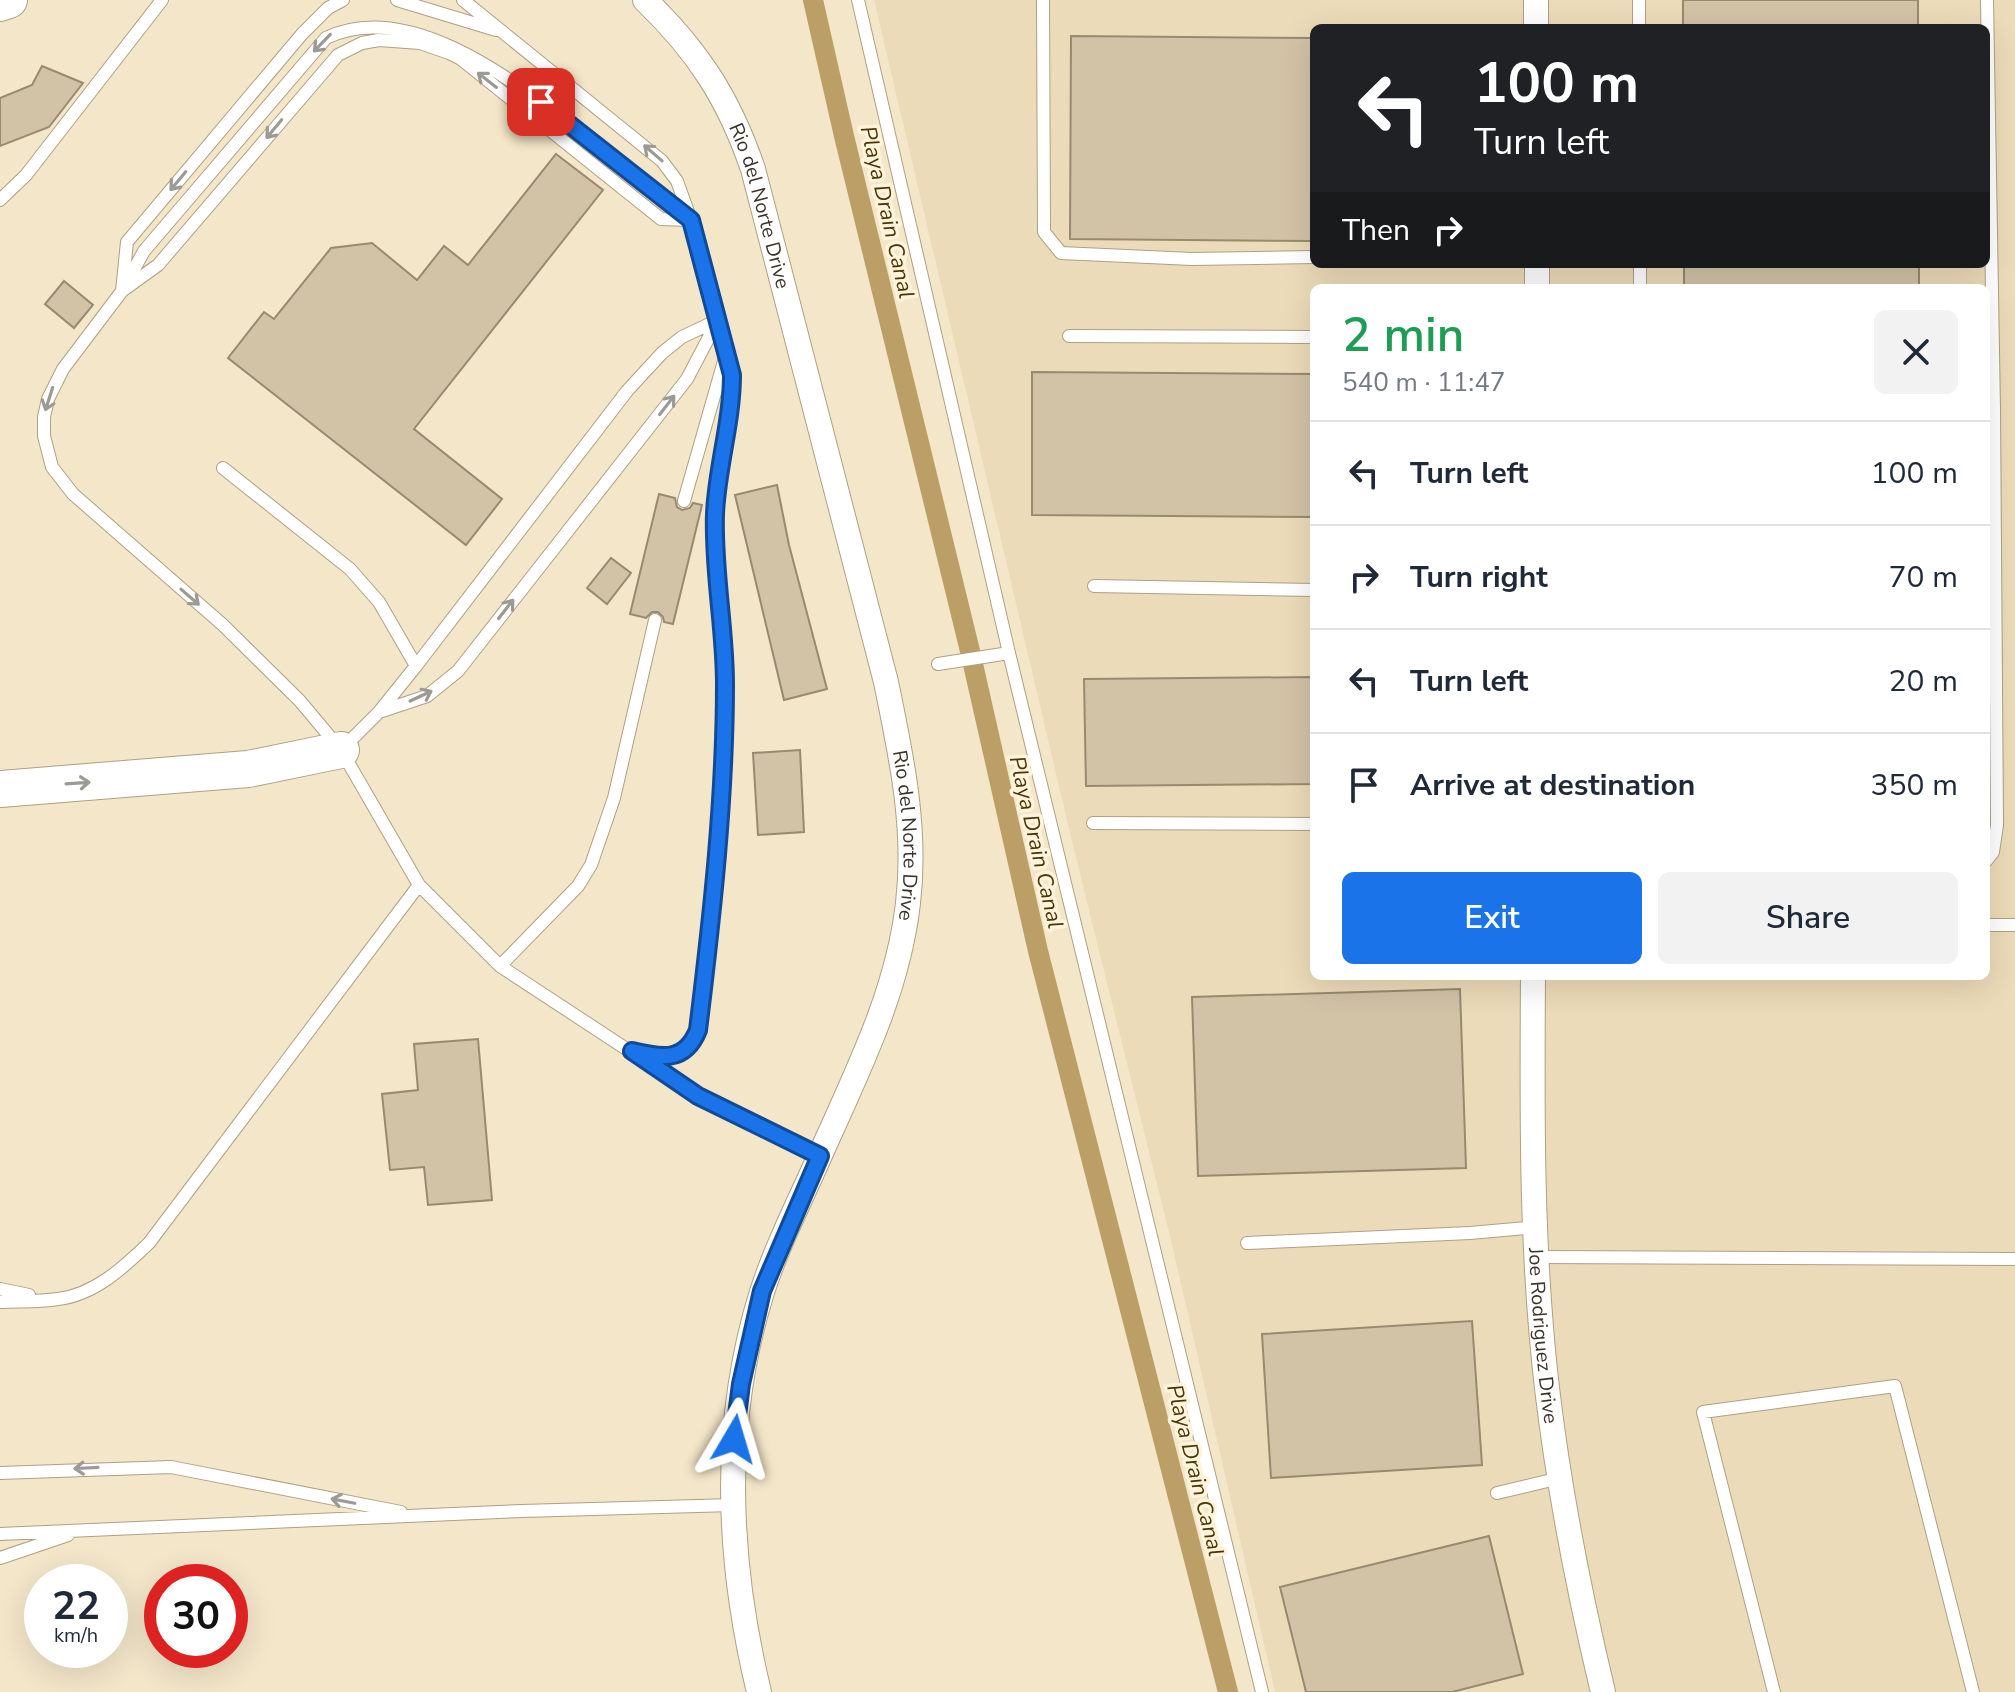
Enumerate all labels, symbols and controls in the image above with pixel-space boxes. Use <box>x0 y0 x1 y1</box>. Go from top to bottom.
one-way arrow <box>313 33 332 52</box>
text: 100 m <box>1474 45 1639 122</box>
icon: left <box>1342 56 1446 160</box>
pin <box>507 68 575 136</box>
one-way arrow <box>477 71 498 88</box>
icon: arrive <box>519 80 563 124</box>
one-way arrow <box>265 118 283 138</box>
text: Turn left <box>1474 118 1609 167</box>
street label: Rio del Norte Drive <box>722 119 796 292</box>
water label: Playa Drain Canal <box>853 123 921 301</box>
one-way arrow <box>644 145 664 163</box>
one-way arrow <box>169 170 187 191</box>
icon: right <box>1426 208 1470 252</box>
text: Then <box>1342 210 1410 251</box>
text: 2 min <box>1342 302 1464 368</box>
button: close <box>1874 310 1958 394</box>
text: 540 m · 11:47 <box>1342 365 1505 400</box>
one-way arrow <box>41 386 56 411</box>
one-way arrow <box>658 394 675 416</box>
icon: left <box>1342 451 1386 495</box>
text: Turn left <box>1410 453 1528 494</box>
text: 100 m <box>1871 453 1958 494</box>
icon: right <box>1342 555 1386 599</box>
text: Turn right <box>1410 557 1548 598</box>
text: 70 m <box>1889 557 1958 598</box>
one-way arrow <box>180 587 200 605</box>
one-way arrow <box>498 599 515 620</box>
icon: left <box>1342 659 1386 703</box>
text: Turn left <box>1410 661 1528 702</box>
text: 20 m <box>1889 661 1958 702</box>
one-way arrow <box>409 688 433 703</box>
street label: Rio del Norte Drive <box>886 748 924 923</box>
water label: Playa Drain Canal <box>1002 753 1070 931</box>
icon: arrive <box>1342 763 1386 807</box>
text: Arrive at destination <box>1410 765 1695 806</box>
text: 350 m <box>1871 765 1958 806</box>
one-way arrow <box>64 775 91 790</box>
button: Exit <box>1342 872 1642 964</box>
button: Share <box>1658 872 1958 964</box>
street label: Joe Rodriguez Drive <box>1522 1246 1564 1425</box>
water label: Playa Drain Canal <box>1159 1381 1231 1559</box>
position arrow <box>692 1397 776 1481</box>
one-way arrow <box>73 1461 100 1476</box>
one-way arrow <box>331 1492 356 1507</box>
speed limit sign: 30 <box>144 1564 248 1668</box>
text: 22 <box>52 1579 100 1633</box>
text: km/h <box>54 1622 98 1649</box>

